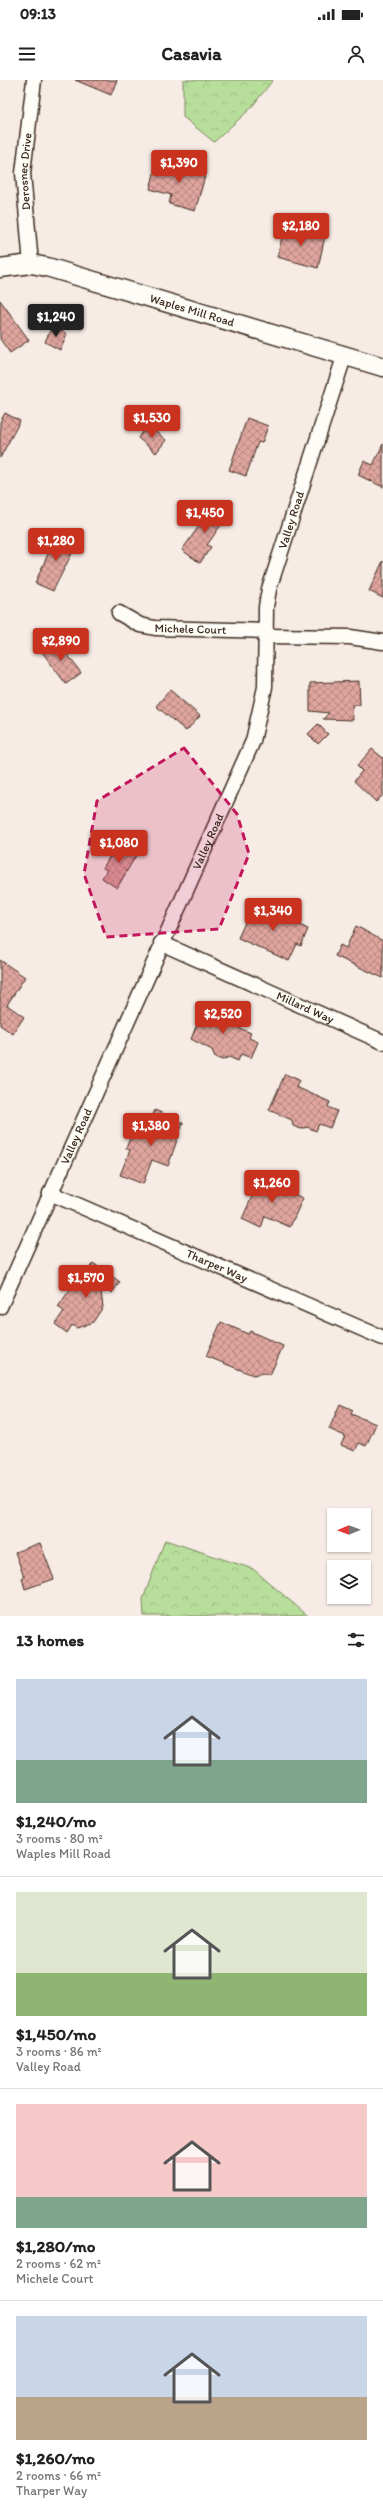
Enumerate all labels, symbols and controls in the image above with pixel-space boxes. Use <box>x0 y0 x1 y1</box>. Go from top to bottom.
text: 09:13 <box>20 5 56 23</box>
icon: menu <box>16 43 38 65</box>
text: Casavia <box>161 43 222 65</box>
icon: person <box>345 43 367 65</box>
street label: Derosnec Drive <box>16 132 35 211</box>
pin: $1,390 <box>146 150 212 184</box>
text: $1,390 <box>160 155 198 170</box>
pin: $2,180 <box>268 213 334 247</box>
text: $2,180 <box>282 218 320 233</box>
street label: Waples Mill Road <box>148 291 237 330</box>
pin: $1,240 <box>23 304 89 338</box>
text: $1,240 <box>37 309 75 324</box>
pin: $1,530 <box>119 405 185 439</box>
text: $1,530 <box>133 410 171 425</box>
street label: Valley Road <box>275 489 307 551</box>
pin: $1,450 <box>172 500 238 534</box>
text: $1,450 <box>186 505 224 520</box>
pin: $1,280 <box>23 528 89 562</box>
text: $1,280 <box>37 533 75 548</box>
street label: Michele Court <box>155 621 227 637</box>
pin: $2,890 <box>28 628 94 662</box>
text: $2,890 <box>42 633 80 648</box>
street label: Valley Road <box>189 811 227 872</box>
pin: $1,080 <box>86 830 152 864</box>
text: $1,080 <box>100 835 138 850</box>
pin: $1,340 <box>240 898 306 932</box>
text: $1,340 <box>254 903 292 918</box>
street label: Millard Way <box>274 988 337 1026</box>
pin: $2,520 <box>190 1001 256 1035</box>
text: $2,520 <box>204 1006 242 1021</box>
street label: Valley Road <box>58 1106 95 1167</box>
pin: $1,380 <box>118 1113 184 1147</box>
text: $1,380 <box>132 1118 170 1133</box>
pin: $1,260 <box>239 1170 305 1204</box>
text: $1,260 <box>253 1175 291 1190</box>
street label: Tharper Way <box>184 1246 250 1285</box>
pin: $1,570 <box>53 1265 119 1299</box>
text: $1,570 <box>68 1270 105 1285</box>
north arrow <box>327 1508 371 1552</box>
map controls <box>327 1508 371 1604</box>
button: layers <box>327 1560 371 1604</box>
icon: filters <box>345 1629 367 1651</box>
text: 13 homes <box>16 1630 84 1650</box>
icon: home <box>156 1705 228 1777</box>
text: $1,240/mo <box>16 1811 96 1831</box>
text: 3 rooms · 80 m² <box>16 1831 103 1846</box>
text: Waples Mill Road <box>16 1846 111 1861</box>
icon: home <box>156 1918 228 1990</box>
text: $1,450/mo <box>16 2024 96 2044</box>
text: 3 rooms · 86 m² <box>16 2044 102 2059</box>
text: Valley Road <box>16 2059 81 2074</box>
icon: home <box>156 2130 228 2202</box>
text: $1,280/mo <box>16 2236 95 2256</box>
text: 2 rooms · 62 m² <box>16 2256 101 2271</box>
text: Michele Court <box>16 2271 93 2286</box>
icon: home <box>156 2342 228 2414</box>
text: $1,260/mo <box>16 2448 95 2468</box>
text: 2 rooms · 66 m² <box>16 2468 101 2483</box>
text: Tharper Way <box>16 2483 87 2498</box>

